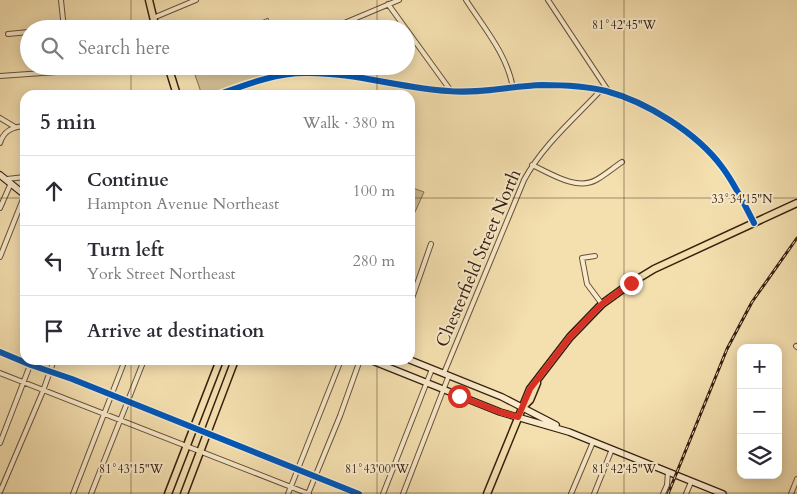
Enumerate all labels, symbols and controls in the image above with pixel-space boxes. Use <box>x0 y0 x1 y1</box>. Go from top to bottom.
text: 81°42'45"W <box>592 17 657 33</box>
search box <box>20 20 415 75</box>
icon: search <box>38 34 66 62</box>
text: Search here <box>78 35 170 61</box>
text: 5 min <box>40 108 96 137</box>
text: Walk · 380 m <box>303 112 395 134</box>
street label: Chesterfield Street North <box>430 165 527 351</box>
text: Continue <box>87 167 169 193</box>
icon: ahead <box>40 177 68 205</box>
text: 100 m <box>353 180 395 202</box>
text: 33°34'15"N <box>712 191 773 207</box>
text: Hampton Avenue Northeast <box>87 193 279 215</box>
text: Turn left <box>87 237 164 263</box>
icon: left <box>40 247 68 275</box>
text: 280 m <box>353 250 395 272</box>
text: York Street Northeast <box>87 263 236 285</box>
route end <box>620 272 643 295</box>
icon: arrive <box>40 317 68 345</box>
text: Arrive at destination <box>87 318 264 344</box>
map controls <box>737 344 782 479</box>
button: + <box>737 344 782 389</box>
route start <box>448 385 471 408</box>
button: − <box>737 389 782 434</box>
button: layers <box>737 434 782 479</box>
text: 81°43'15"W <box>99 461 164 477</box>
text: 81°43'00"W <box>345 461 410 477</box>
text: 81°42'45"W <box>592 461 657 477</box>

